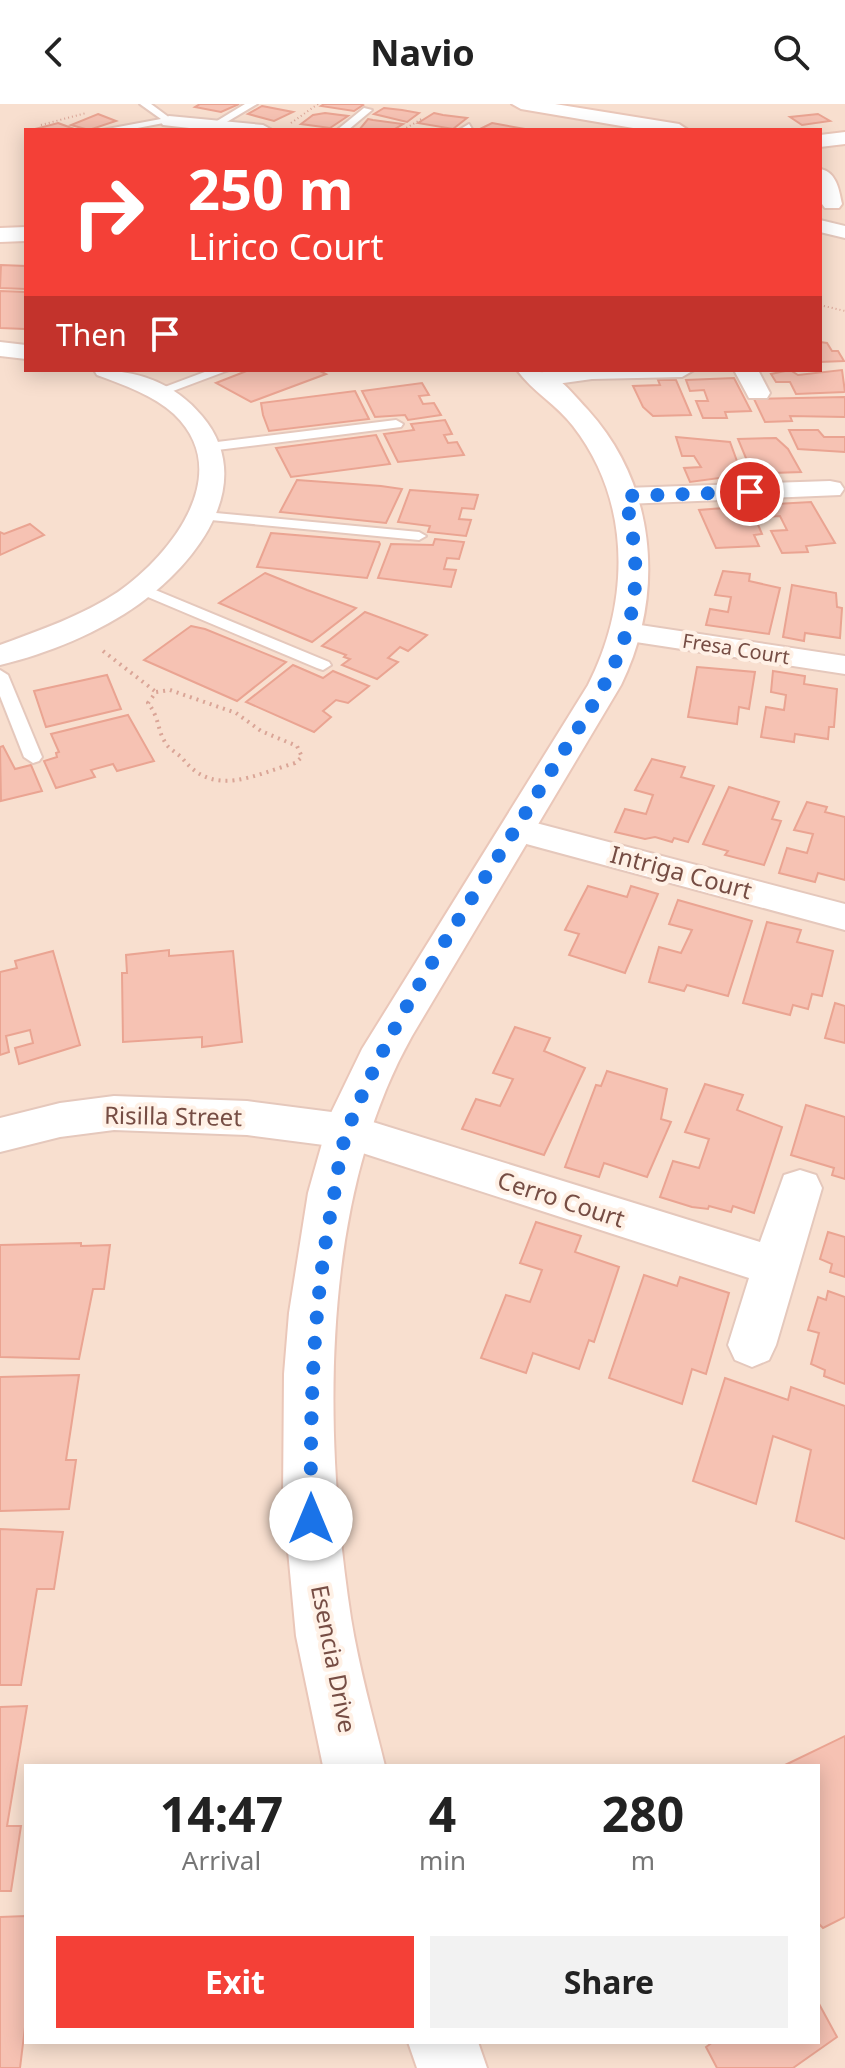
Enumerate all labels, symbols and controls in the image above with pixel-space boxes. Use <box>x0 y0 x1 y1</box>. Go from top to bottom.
text: Navio <box>370 28 475 77</box>
icon: back <box>32 30 76 74</box>
icon: search <box>769 30 813 74</box>
text: 250 m <box>188 150 353 226</box>
icon: right <box>56 160 160 264</box>
text: Lirico Court <box>188 222 383 271</box>
icon: arrive <box>143 312 187 356</box>
text: Then <box>56 314 127 355</box>
pin <box>716 458 784 526</box>
icon: arrive <box>728 470 772 514</box>
street label: Fresa Court <box>681 627 792 670</box>
street label: Intriga Court <box>607 837 756 906</box>
street label: Risilla Street <box>104 1098 243 1133</box>
street label: Cerro Court <box>494 1163 630 1235</box>
position arrow <box>269 1477 353 1561</box>
street label: Esencia Drive <box>304 1582 365 1735</box>
text: 14:47 <box>160 1781 283 1846</box>
text: 4 <box>429 1781 456 1846</box>
text: 280 <box>602 1781 684 1846</box>
text: Arrival <box>182 1842 261 1878</box>
text: min <box>419 1842 466 1878</box>
text: m <box>631 1842 655 1878</box>
button: Exit <box>56 1936 414 2028</box>
button: Share <box>430 1936 788 2028</box>

